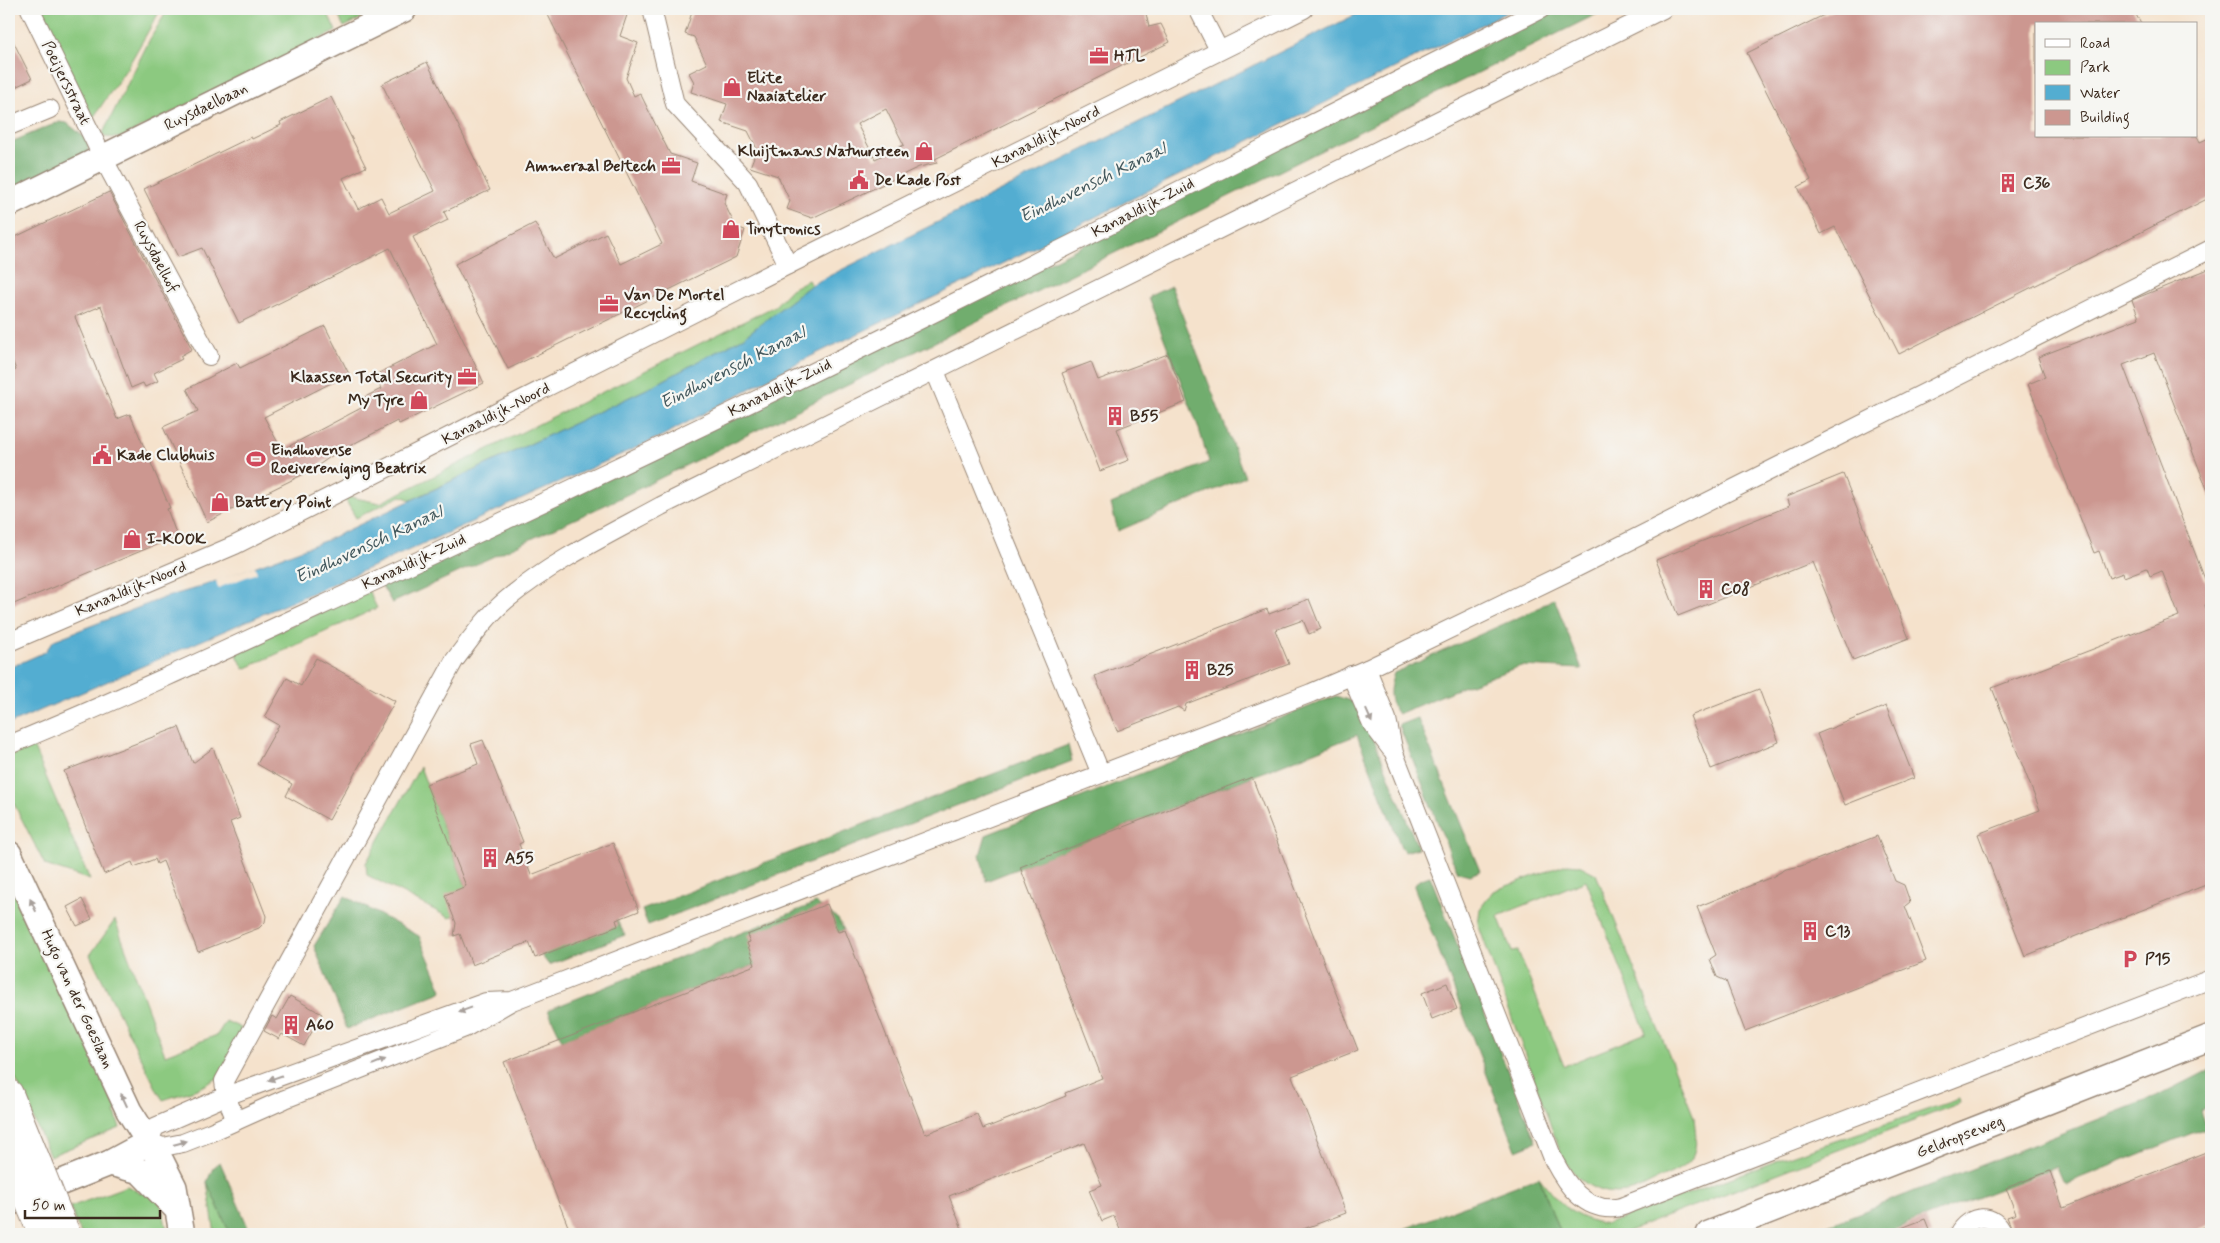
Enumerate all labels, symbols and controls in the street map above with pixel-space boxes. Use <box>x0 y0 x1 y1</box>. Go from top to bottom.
legend <box>2035 22 2198 138</box>
text: Road <box>2080 34 2110 54</box>
street label: Poeijersstraat <box>37 38 95 128</box>
office icon: HTL <box>1088 45 1110 67</box>
place label: HTL <box>1114 46 1146 67</box>
text: Park <box>2080 58 2110 78</box>
place label: Elite Naaiatelier <box>747 68 826 107</box>
shop icon: Elite Naaiatelier <box>721 76 743 98</box>
street label: Ruysdaelbaan <box>161 78 251 136</box>
text: Water <box>2080 84 2120 104</box>
street label: Kanaaldijk-Noord <box>988 101 1104 173</box>
text: Building <box>2080 108 2130 129</box>
water label: Eindhovensch Kanaal <box>1016 136 1172 229</box>
shop icon: Kluijtmans Natuursteen <box>913 140 935 162</box>
place label: Kluijtmans Natuursteen <box>738 141 909 162</box>
office icon: Ammeraal Beltech <box>660 155 682 177</box>
place label: Ammeraal Beltech <box>525 156 656 177</box>
public building icon: De Kade Post <box>848 169 870 191</box>
place label: De Kade Post <box>874 170 962 191</box>
building icon: C36 <box>1997 172 2019 194</box>
street label: Kanaaldijk-Zuid <box>1088 173 1198 243</box>
place label: C36 <box>2023 173 2051 194</box>
street label: Ruysdaelhof <box>128 217 184 297</box>
shop icon: Tinytronics <box>720 218 742 240</box>
place label: Tinytronics <box>746 219 821 240</box>
place label: Van De Mortel Recycling <box>624 285 725 326</box>
office icon: Van De Mortel Recycling <box>598 293 620 315</box>
water label: Eindhovensch Kanaal <box>656 320 812 415</box>
street label: Kanaaldijk-Zuid <box>725 354 835 422</box>
office icon: Klaassen Total Security <box>456 366 478 388</box>
place label: Klaassen Total Security <box>291 367 452 388</box>
street label: Kanaaldijk-Noord <box>438 378 554 450</box>
shop icon: My Tyre <box>408 389 430 411</box>
place label: My Tyre <box>348 390 404 411</box>
building icon: B55 <box>1104 405 1126 427</box>
place label: B55 <box>1130 406 1159 427</box>
place label: Eindhovense Roeivereniging Beatrix <box>271 440 427 481</box>
public building icon: Kade Clubhuis <box>91 444 113 466</box>
place label: Kade Clubhuis <box>117 445 216 466</box>
sports icon: Eindhovense Roeivereniging Beatrix <box>245 448 267 470</box>
shop icon: Battery Point <box>209 491 231 513</box>
place label: Battery Point <box>235 492 331 513</box>
water label: Eindhovensch Kanaal <box>291 499 449 590</box>
shop icon: I-KOOK <box>121 528 143 550</box>
place label: I-KOOK <box>147 529 206 550</box>
street label: Kanaaldijk-Zuid <box>359 529 469 595</box>
street label: Kanaaldijk-Noord <box>72 556 190 622</box>
building icon: C08 <box>1695 578 1717 600</box>
place label: C08 <box>1721 579 1750 600</box>
building icon: B25 <box>1181 659 1203 681</box>
place label: B25 <box>1207 660 1234 681</box>
one-way arrow <box>1365 709 1373 723</box>
building icon: A55 <box>479 847 501 869</box>
place label: A55 <box>505 848 534 869</box>
one-way arrow <box>28 898 36 912</box>
building icon: C13 <box>1799 920 1821 942</box>
place label: C13 <box>1825 921 1851 942</box>
street label: Hugo van der Goeslaan <box>35 926 119 1072</box>
parking icon: P15 <box>2119 948 2141 970</box>
place label: P15 <box>2145 949 2171 970</box>
one-way arrow <box>457 1006 472 1014</box>
building icon: A60 <box>280 1014 302 1036</box>
place label: A60 <box>306 1015 334 1036</box>
one-way arrow <box>372 1058 387 1066</box>
one-way arrow <box>268 1075 283 1082</box>
one-way arrow <box>120 1093 128 1107</box>
street label: Geldropseweg <box>1913 1111 2007 1163</box>
one-way arrow <box>173 1138 188 1146</box>
scale bar <box>25 1188 160 1220</box>
text: 50 m <box>32 1196 66 1216</box>

